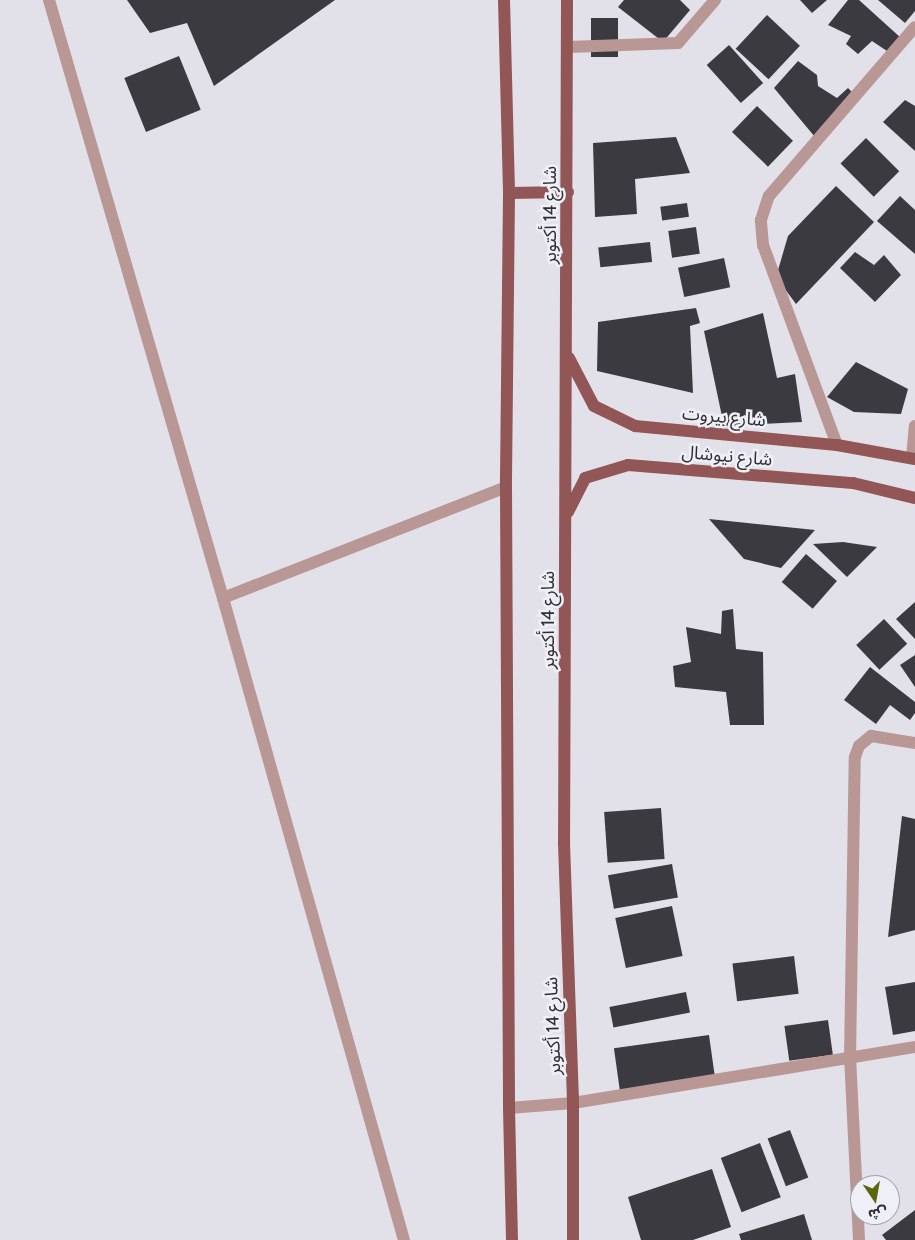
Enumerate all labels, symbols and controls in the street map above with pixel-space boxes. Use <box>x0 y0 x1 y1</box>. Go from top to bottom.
street label: شارع 14 أكتوبر <box>539 166 561 264</box>
street label: شارع بيروت <box>681 403 767 431</box>
street label: شارع نيوشال <box>681 441 773 471</box>
street label: شارع 14 أكتوبر <box>537 571 559 669</box>
street label: شارع 14 أكتوبر <box>540 977 566 1075</box>
north arrow <box>850 1175 900 1225</box>
text: ش <box>867 1203 889 1224</box>

